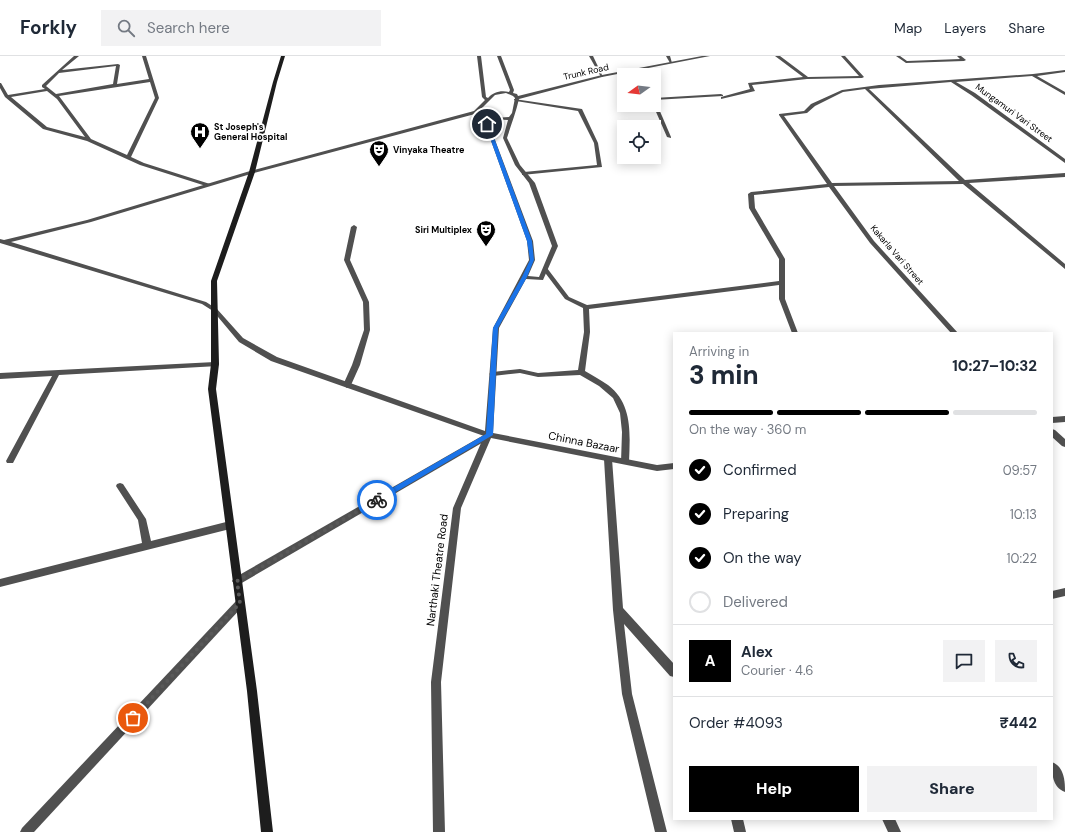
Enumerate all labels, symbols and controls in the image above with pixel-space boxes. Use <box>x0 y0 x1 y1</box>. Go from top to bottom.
search box <box>101 10 381 46</box>
text: Forkly <box>20 15 77 40</box>
icon: search <box>115 17 137 39</box>
text: Search here <box>147 18 230 38</box>
text: Map <box>894 19 922 37</box>
text: Layers <box>944 19 986 37</box>
text: Share <box>1008 19 1045 37</box>
street label: Trunk Road <box>562 61 610 83</box>
north arrow <box>617 68 661 112</box>
map controls <box>617 68 661 164</box>
street label: Mungamuri Vari Street <box>973 81 1055 145</box>
pin <box>470 107 504 141</box>
icon: home <box>476 113 498 135</box>
button: locate <box>617 120 661 164</box>
hospital icon: St Joseph's General Hospital <box>189 121 211 149</box>
place label: St Joseph's General Hospital <box>214 121 288 143</box>
theatre icon: Vinyaka Theatre <box>368 139 390 167</box>
place label: Vinyaka Theatre <box>393 144 465 156</box>
theatre icon: Siri Multiplex <box>475 219 497 247</box>
street label: Kakarla Vari Street <box>868 222 927 288</box>
place label: Siri Multiplex <box>415 224 472 236</box>
text: Arriving in <box>689 343 749 360</box>
text: 10:27–10:32 <box>952 356 1037 376</box>
text: 3 min <box>689 358 759 392</box>
text: On the way · 360 m <box>689 421 806 438</box>
street label: Chinna Bazaar <box>547 428 621 456</box>
icon: check <box>689 459 711 481</box>
text: Confirmed <box>723 460 797 480</box>
text: 09:57 <box>1003 462 1037 479</box>
courier <box>357 480 397 520</box>
icon: bike <box>366 489 388 511</box>
icon: check <box>689 503 711 525</box>
text: Preparing <box>723 504 789 524</box>
text: 10:13 <box>1010 506 1037 523</box>
street label: Narthaki Theatre Road <box>423 513 451 627</box>
icon: check <box>689 547 711 569</box>
text: On the way <box>723 548 802 568</box>
text: 10:22 <box>1006 550 1037 567</box>
text: Delivered <box>723 592 788 612</box>
button: chat <box>943 640 985 682</box>
button: phone <box>995 640 1037 682</box>
text: Alex <box>741 642 773 662</box>
text: A <box>705 651 715 671</box>
text: Courier · 4.6 <box>741 662 813 679</box>
pin <box>116 701 150 735</box>
icon: bag <box>122 707 144 729</box>
text: Order #4093 <box>689 713 783 733</box>
text: ₹442 <box>1000 713 1037 733</box>
button: Help <box>689 766 859 812</box>
button: Share <box>867 766 1037 812</box>

